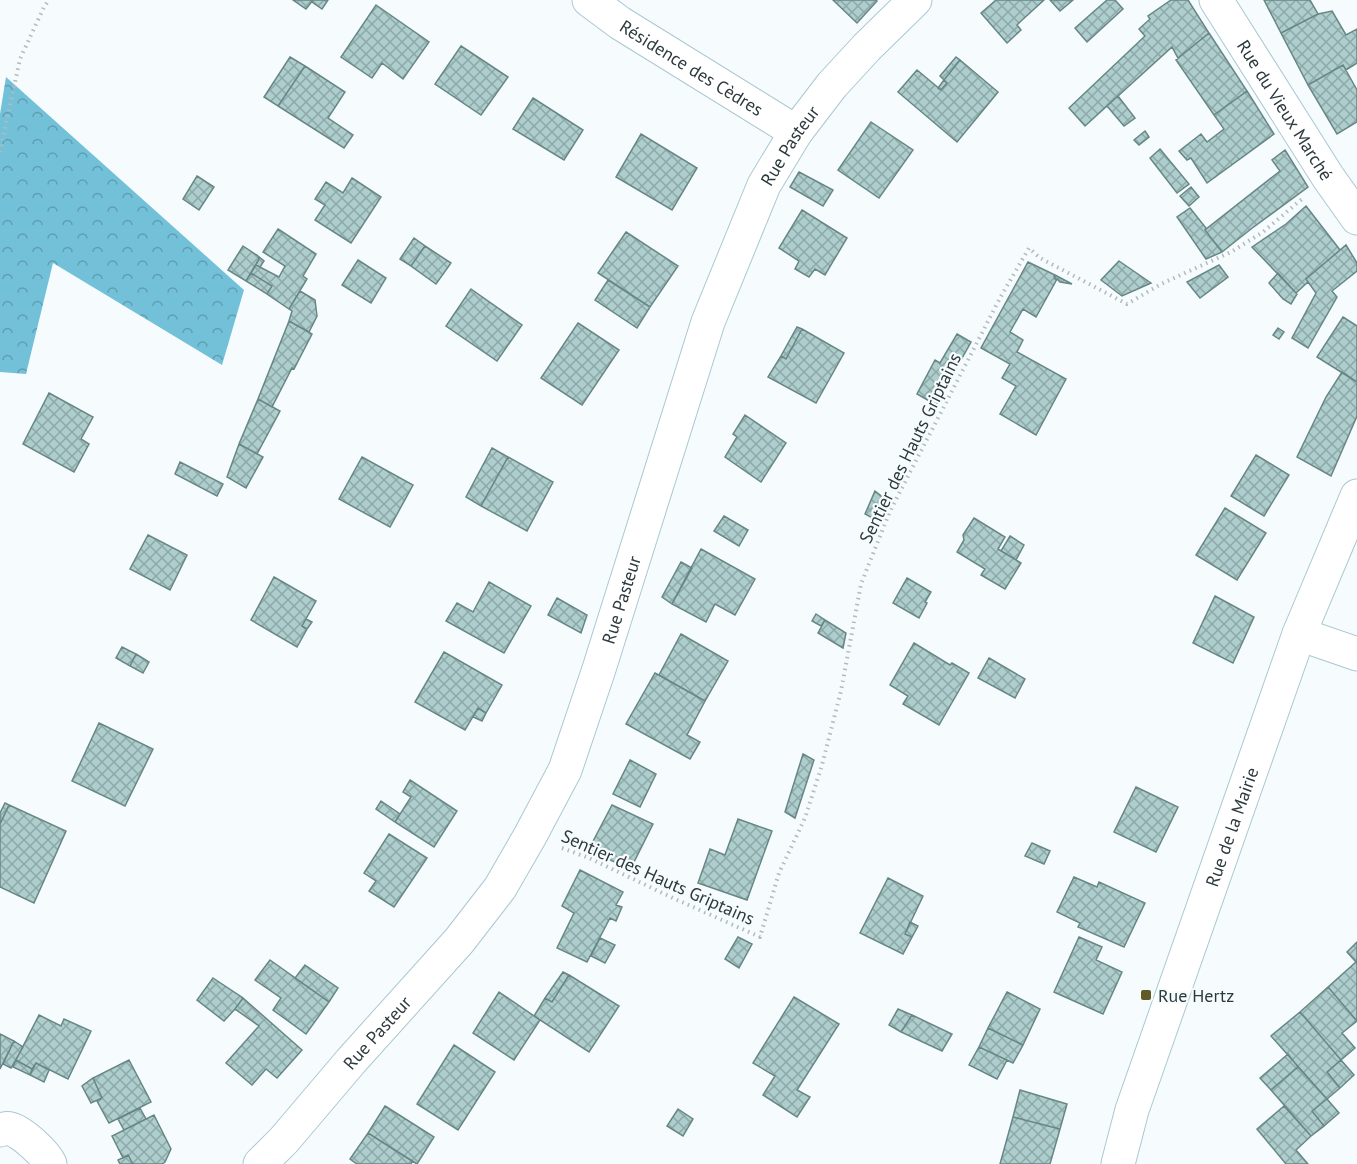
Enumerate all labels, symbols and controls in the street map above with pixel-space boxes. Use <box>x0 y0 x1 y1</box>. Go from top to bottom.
street label: Résidence des Cèdres <box>616 14 768 120</box>
street label: Rue du Vieux Marché <box>1233 35 1338 184</box>
street label: Rue Pasteur <box>755 101 824 190</box>
street label: Sentier des Hauts Griptains <box>854 349 966 547</box>
street label: Rue Pasteur <box>596 553 645 647</box>
street label: Rue de la Mairie <box>1200 764 1263 889</box>
street label: Sentier des Hauts Griptains <box>558 824 758 930</box>
place label: Rue Hertz <box>1158 984 1234 1007</box>
marker: Rue Hertz <box>1139 988 1153 1002</box>
street label: Rue Pasteur <box>338 991 416 1074</box>

